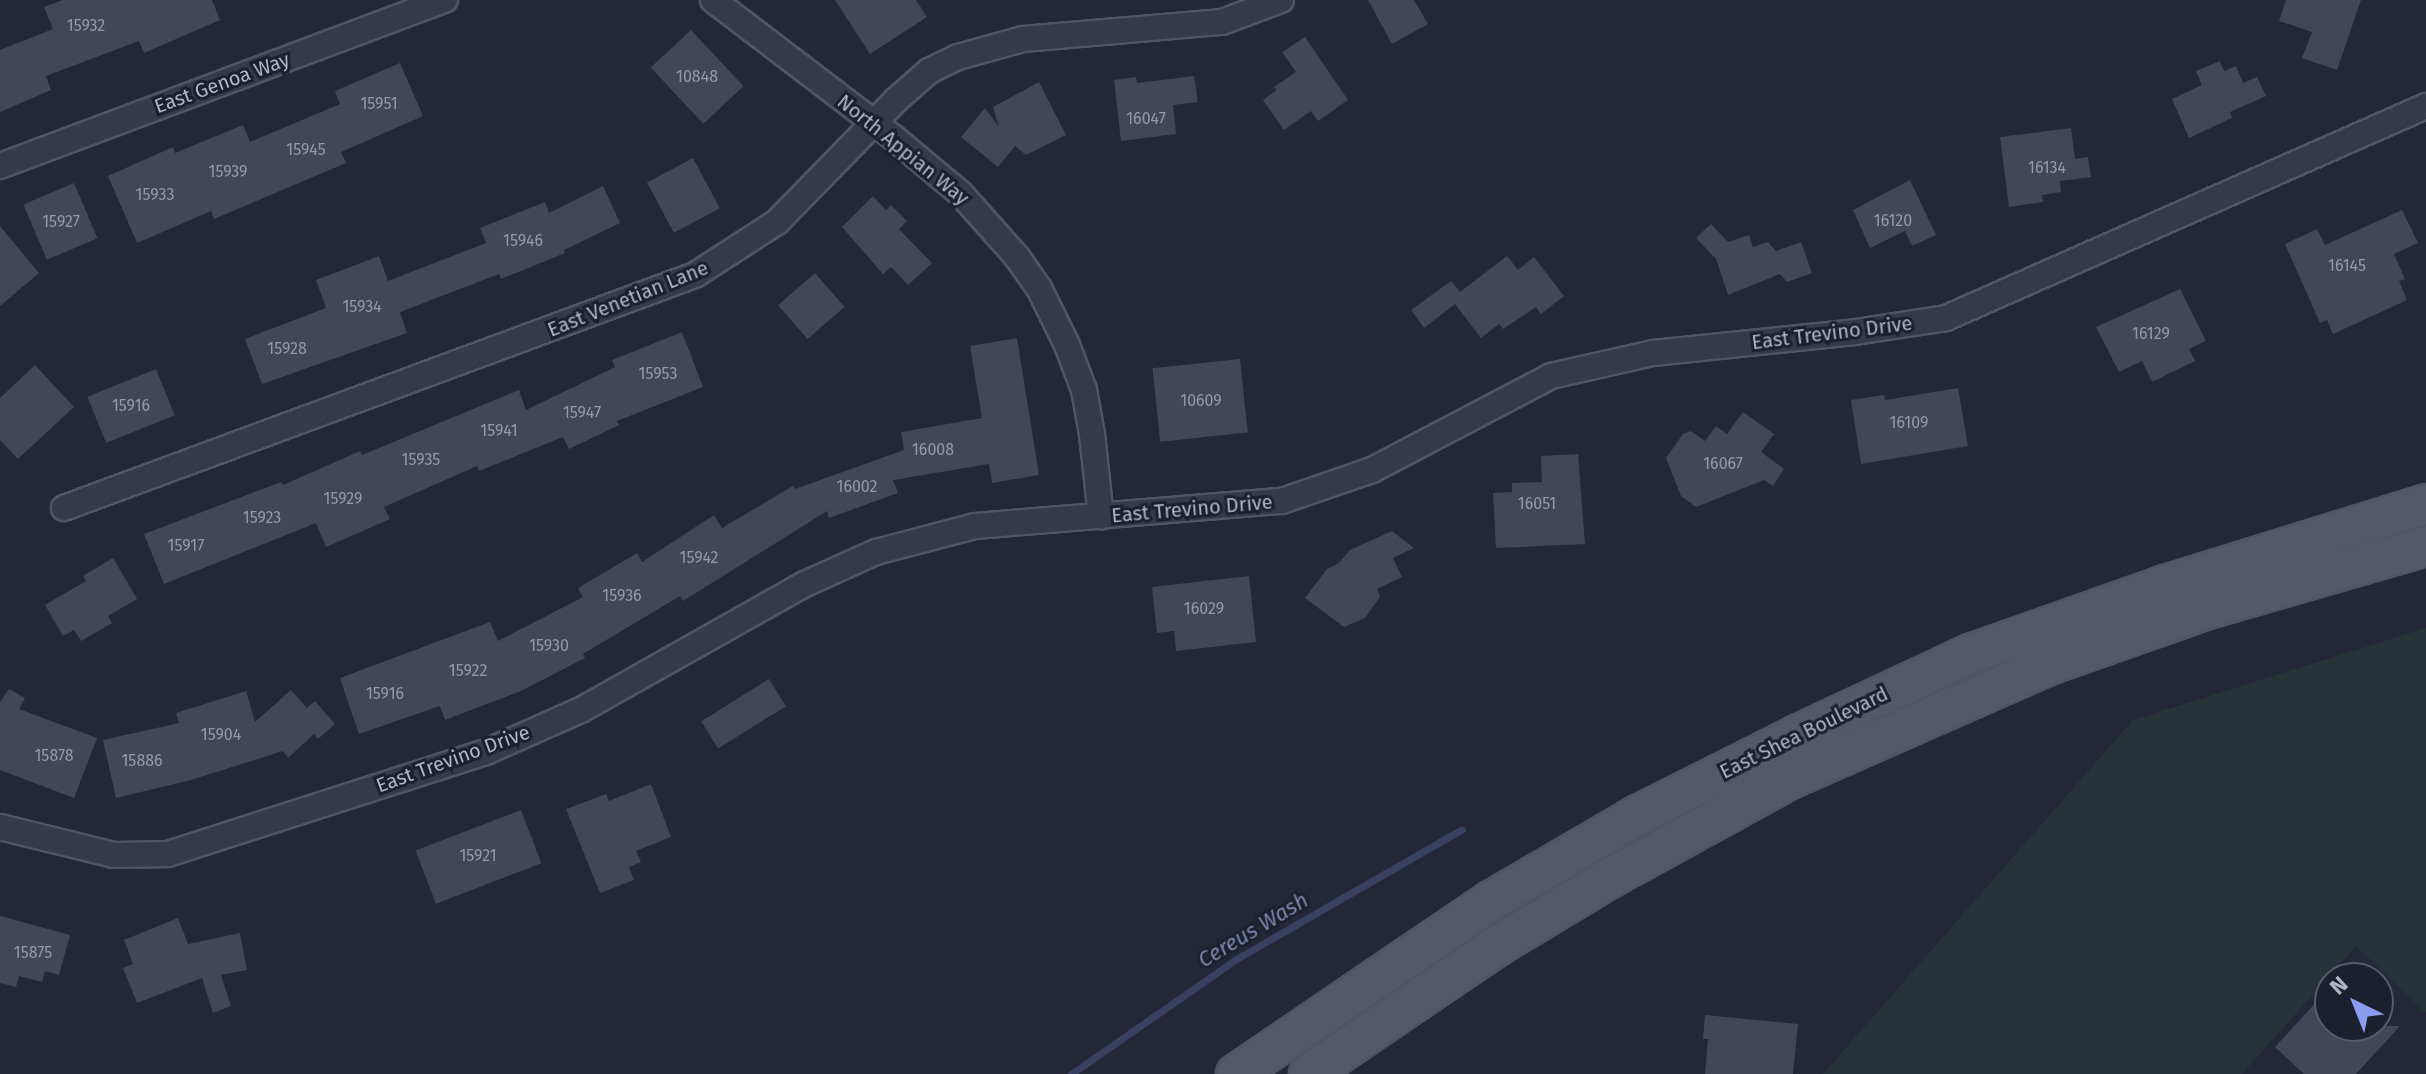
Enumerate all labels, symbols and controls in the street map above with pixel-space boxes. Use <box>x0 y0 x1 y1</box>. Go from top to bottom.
house number: 15932 <box>67 16 105 36</box>
street label: East Genoa Way <box>151 47 293 119</box>
house number: 10848 <box>676 67 718 87</box>
street label: North Appian Way <box>832 90 974 210</box>
house number: 15951 <box>360 94 398 114</box>
house number: 16047 <box>1126 109 1166 129</box>
house number: 15945 <box>286 140 326 160</box>
house number: 16134 <box>2028 158 2066 178</box>
house number: 15939 <box>209 162 247 182</box>
house number: 15933 <box>136 185 174 205</box>
house number: 16120 <box>1874 211 1912 231</box>
house number: 15927 <box>42 212 80 232</box>
house number: 15946 <box>503 231 543 251</box>
street label: East Venetian Lane <box>544 256 712 342</box>
house number: 16145 <box>2328 256 2366 276</box>
house number: 15934 <box>342 297 382 317</box>
street label: East Trevino Drive <box>1750 311 1914 355</box>
house number: 16129 <box>2132 324 2170 344</box>
house number: 15928 <box>267 339 307 359</box>
house number: 15953 <box>639 364 677 384</box>
house number: 10609 <box>1180 391 1222 411</box>
house number: 15916 <box>112 396 150 416</box>
house number: 15947 <box>563 403 601 423</box>
house number: 16109 <box>1890 413 1928 433</box>
house number: 15941 <box>480 421 518 441</box>
house number: 16008 <box>912 440 954 460</box>
house number: 15935 <box>402 450 440 470</box>
house number: 16067 <box>1703 454 1743 474</box>
house number: 16002 <box>836 477 878 497</box>
house number: 15929 <box>324 489 362 509</box>
street label: East Trevino Drive <box>1110 490 1274 528</box>
house number: 16051 <box>1518 494 1556 514</box>
house number: 15923 <box>243 508 281 528</box>
house number: 15917 <box>168 536 204 556</box>
house number: 15942 <box>679 548 719 568</box>
house number: 15936 <box>602 586 642 606</box>
house number: 16029 <box>1184 599 1224 619</box>
house number: 15930 <box>529 636 569 656</box>
house number: 15922 <box>449 661 487 681</box>
street label: East Shea Boulevard <box>1716 682 1892 784</box>
house number: 15916 <box>366 684 404 704</box>
street label: East Trevino Drive <box>373 720 533 798</box>
house number: 15904 <box>201 725 241 745</box>
house number: 15878 <box>34 746 74 766</box>
house number: 15886 <box>121 751 163 771</box>
house number: 15921 <box>459 846 497 866</box>
water label: Cereus Wash <box>1193 887 1313 973</box>
house number: 15875 <box>14 943 52 963</box>
north arrow <box>2314 962 2394 1042</box>
text: N <box>2324 971 2353 1000</box>

